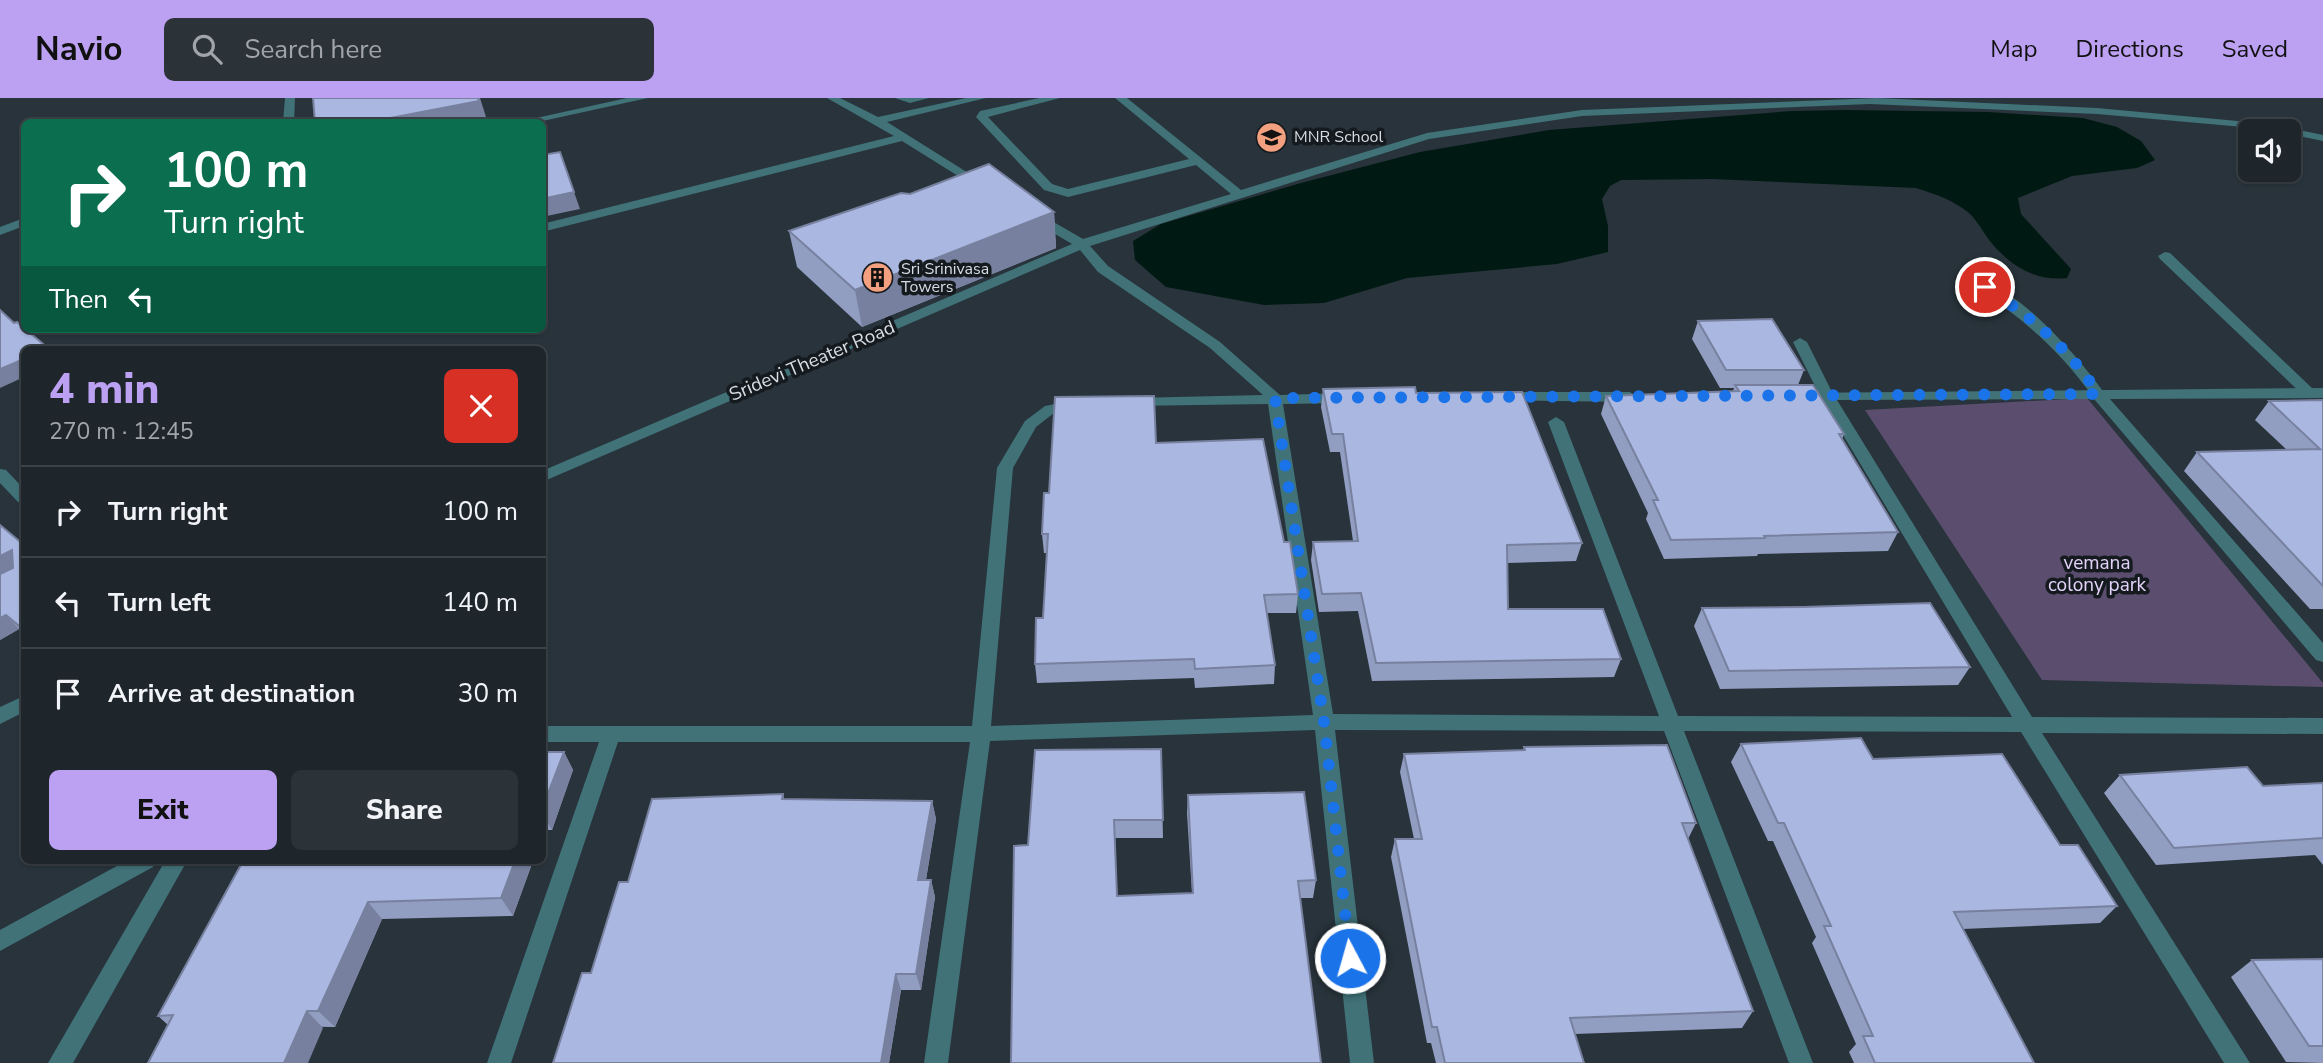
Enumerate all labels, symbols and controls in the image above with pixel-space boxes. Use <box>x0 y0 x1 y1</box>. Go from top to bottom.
search box <box>164 18 654 81</box>
text: Navio <box>35 27 122 72</box>
icon: search <box>188 30 226 68</box>
text: Search here <box>244 32 382 67</box>
text: Map <box>1990 33 2037 65</box>
text: Directions <box>2075 33 2184 65</box>
text: Saved <box>2222 33 2288 65</box>
map controls <box>2238 119 2301 182</box>
button: sound <box>2238 119 2301 182</box>
school or university icon: MNR School <box>1254 120 1288 154</box>
place label: MNR School <box>1294 126 1383 148</box>
text: 100 m <box>164 137 308 204</box>
icon: right <box>49 147 140 238</box>
text: Turn right <box>164 201 304 244</box>
pin <box>1955 257 2015 317</box>
place label: Sri Srinivasa Towers <box>901 258 989 298</box>
building icon: Sri Srinivasa Towers <box>861 261 895 295</box>
icon: arrive <box>1966 268 2004 306</box>
icon: left <box>122 280 160 318</box>
text: Then <box>49 282 108 317</box>
street label: Sridevi Theater Road <box>725 314 899 408</box>
text: 4 min <box>49 361 159 418</box>
button: close <box>444 369 518 443</box>
text: 270 m · 12:45 <box>49 416 194 447</box>
icon: right <box>49 493 87 531</box>
text: Turn right <box>108 494 227 529</box>
text: 100 m <box>442 494 518 529</box>
park label: vemana colony park <box>2048 550 2147 598</box>
icon: left <box>49 584 87 622</box>
text: Turn left <box>108 585 211 620</box>
text: 140 m <box>442 585 518 620</box>
icon: arrive <box>49 675 87 713</box>
text: Arrive at destination <box>108 676 355 711</box>
text: 30 m <box>458 676 518 711</box>
button: Exit <box>49 770 277 850</box>
button: Share <box>291 770 518 850</box>
position arrow <box>1313 921 1387 995</box>

